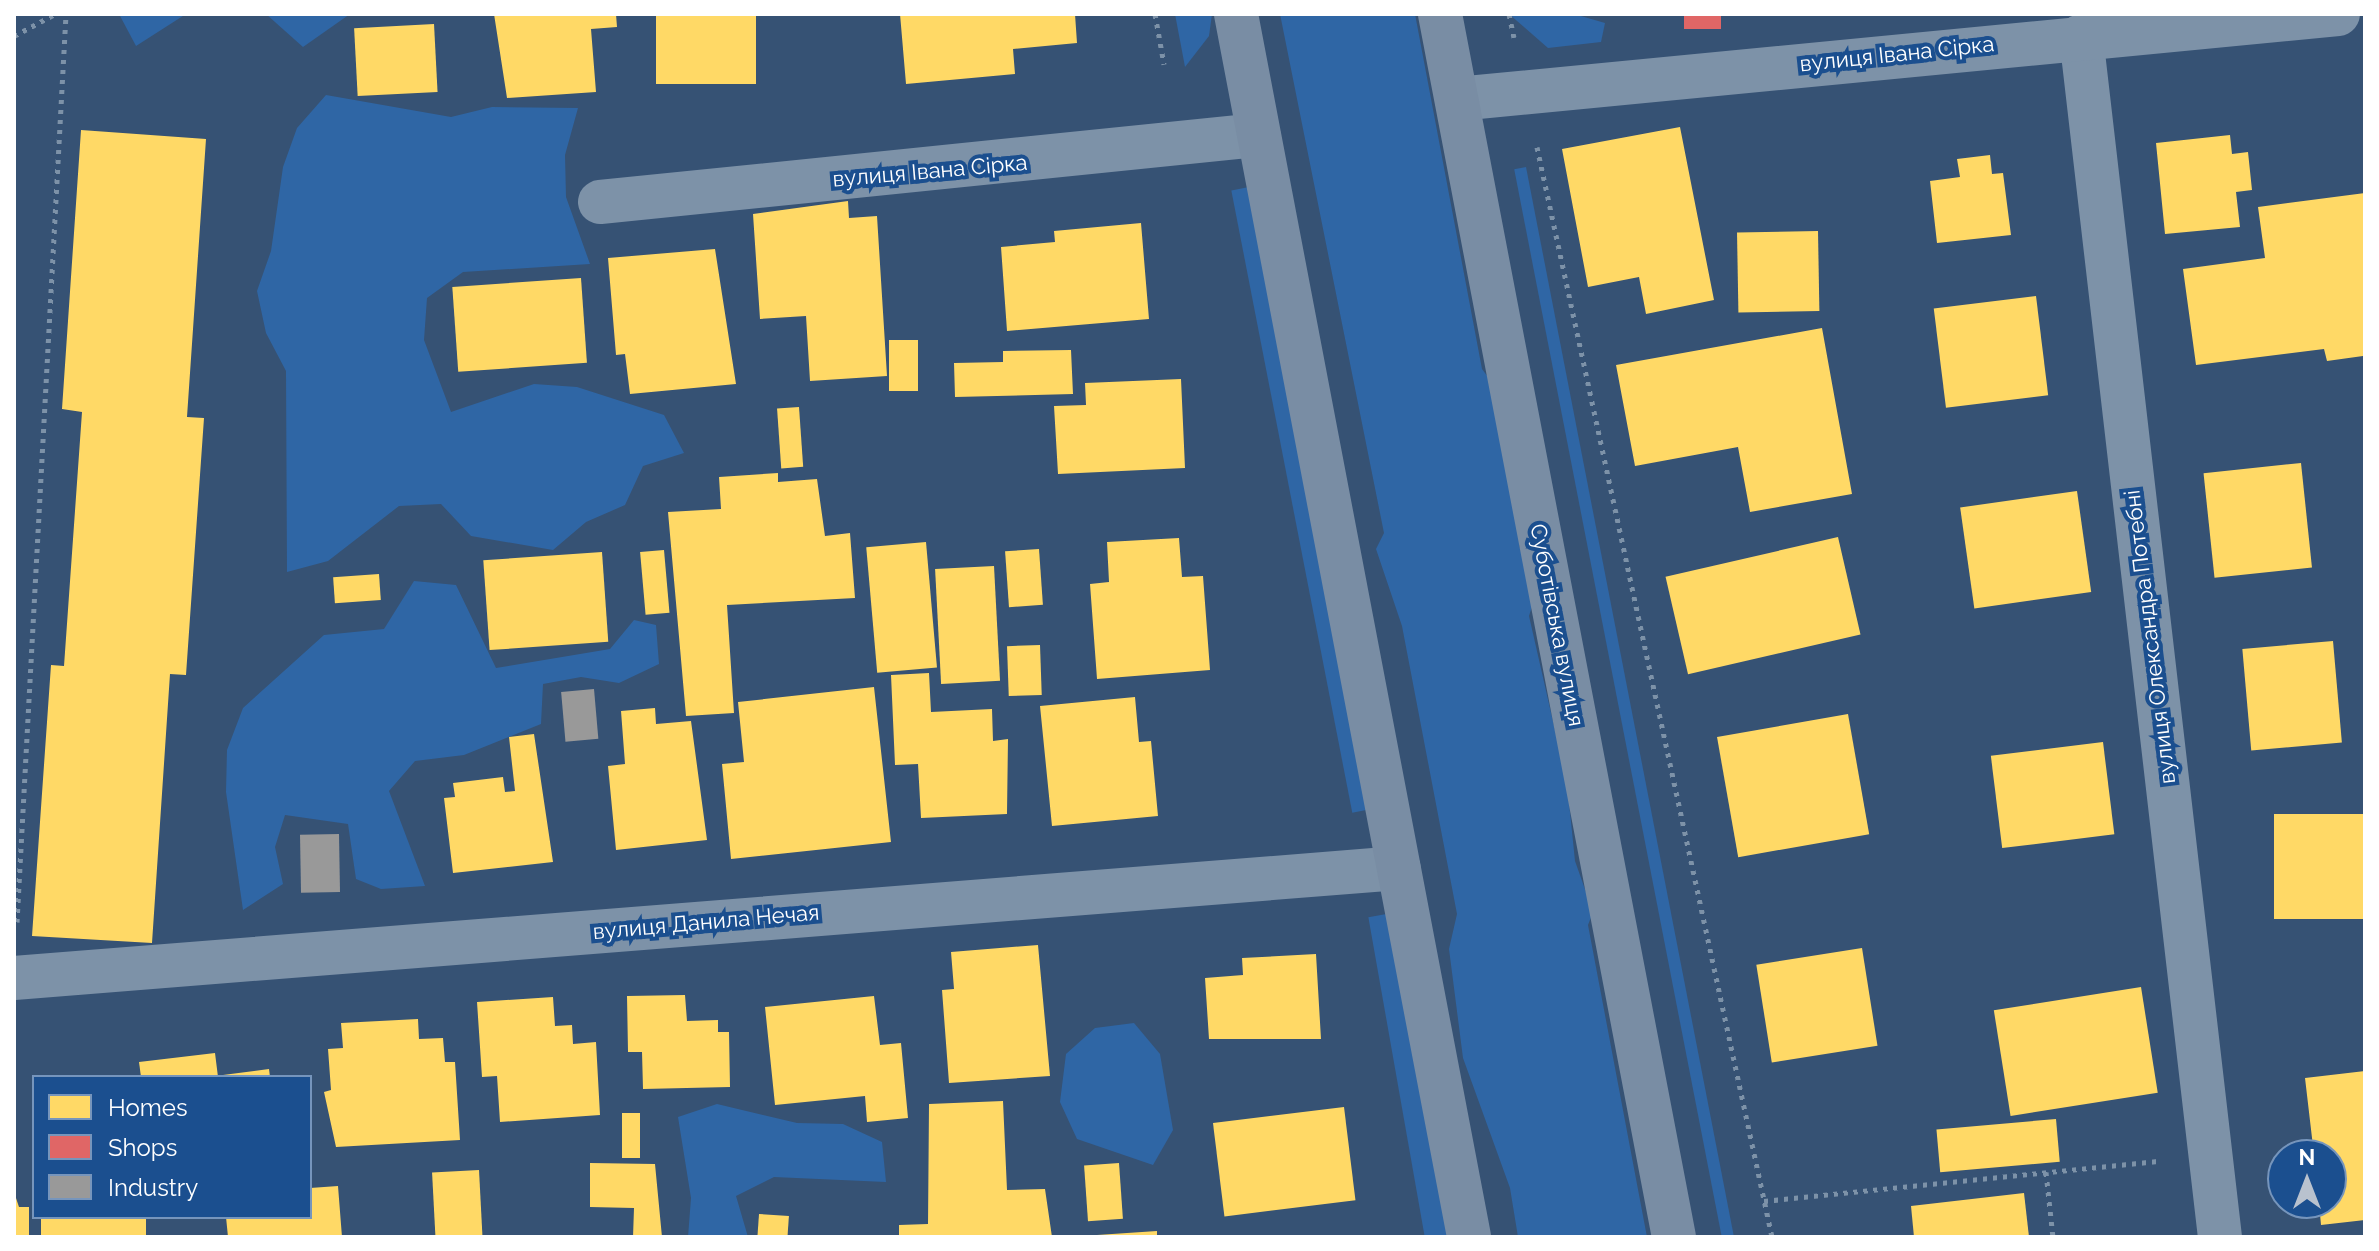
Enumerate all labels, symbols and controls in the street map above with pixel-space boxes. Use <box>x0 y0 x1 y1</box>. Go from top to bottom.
street label: вулиця Івана Сірка <box>1798 31 1996 77</box>
street label: вулиця Івана Сірка <box>831 149 1029 193</box>
street label: вулиця Олександра Потебні <box>2119 489 2181 785</box>
street label: Суботівська вулиця <box>1524 521 1590 729</box>
street label: вулиця Данила Нечая <box>592 899 820 945</box>
legend <box>32 1075 312 1219</box>
text: Homes <box>108 1093 188 1122</box>
text: Shops <box>108 1133 177 1162</box>
north arrow <box>2267 1139 2347 1219</box>
text: N <box>2299 1144 2315 1170</box>
text: Industry <box>108 1173 198 1202</box>

